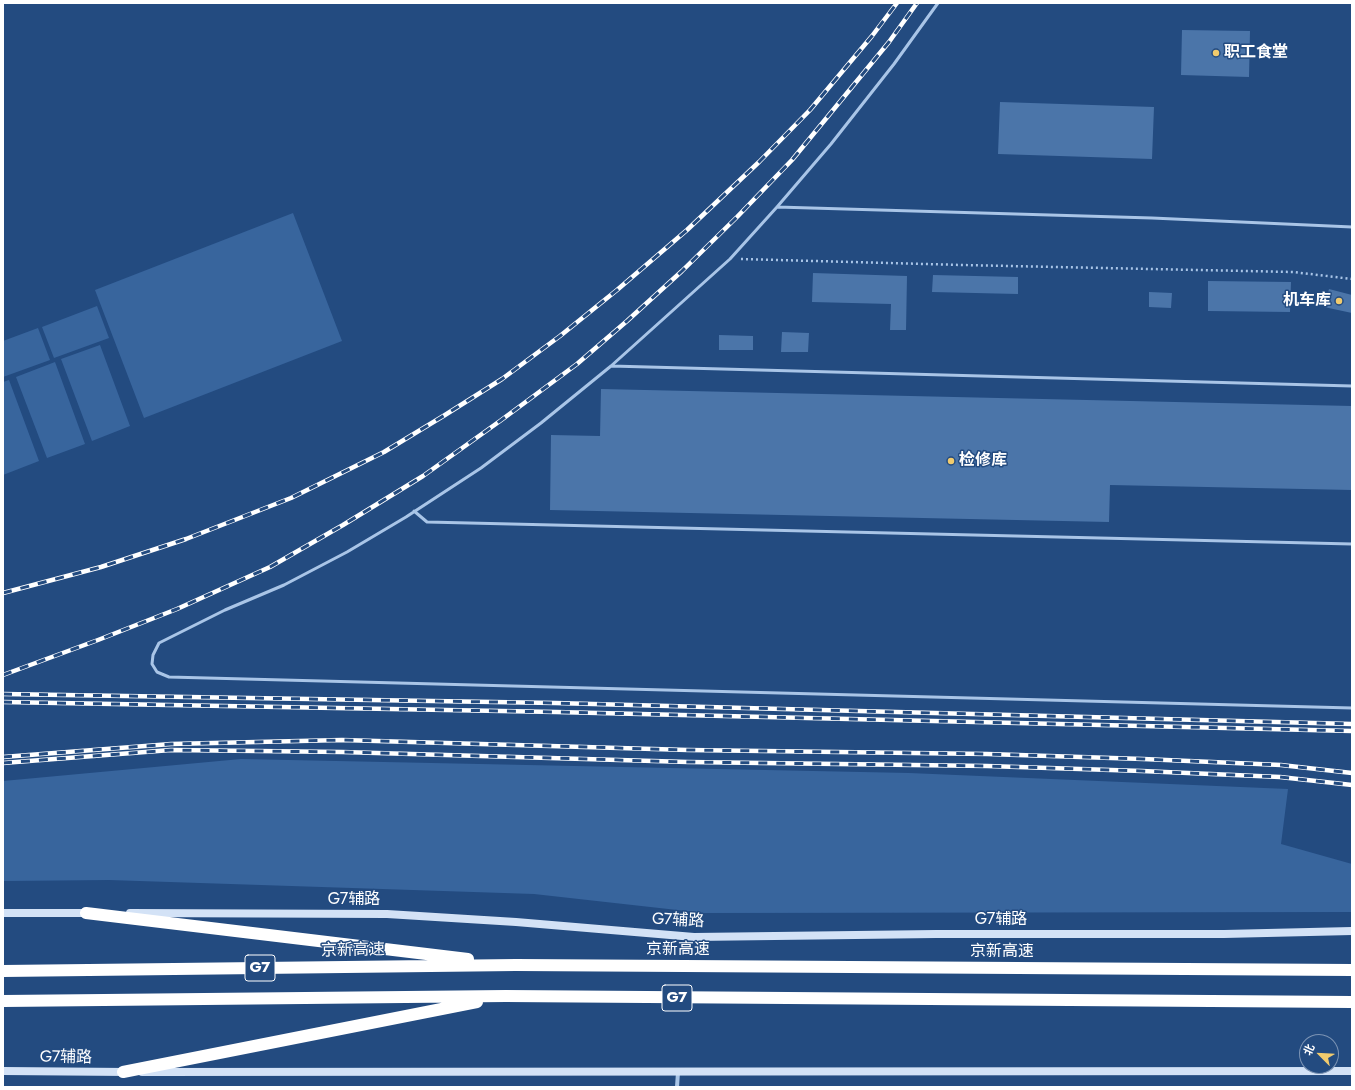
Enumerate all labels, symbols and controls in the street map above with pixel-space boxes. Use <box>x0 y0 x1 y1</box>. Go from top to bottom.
place label: 职工食堂 <box>1224 43 1288 63</box>
marker: 职工食堂 <box>1211 48 1221 58</box>
place label: 机车库 <box>1283 291 1331 311</box>
marker: 机车库 <box>1334 296 1344 306</box>
place label: 检修库 <box>959 451 1007 471</box>
marker: 检修库 <box>946 456 956 466</box>
street label: G7辅路 <box>328 890 380 910</box>
street label: G7辅路 <box>651 910 705 932</box>
street label: G7辅路 <box>975 910 1027 930</box>
street label: 京新高速 <box>646 940 710 960</box>
street label: 京新高速 <box>321 941 385 961</box>
street label: 京新高速 <box>970 942 1034 962</box>
road number: G7 <box>245 955 275 981</box>
road number: G7 <box>662 985 692 1011</box>
north arrow <box>1299 1034 1339 1074</box>
text: 北 <box>1299 1041 1318 1058</box>
street label: G7辅路 <box>40 1048 92 1068</box>

